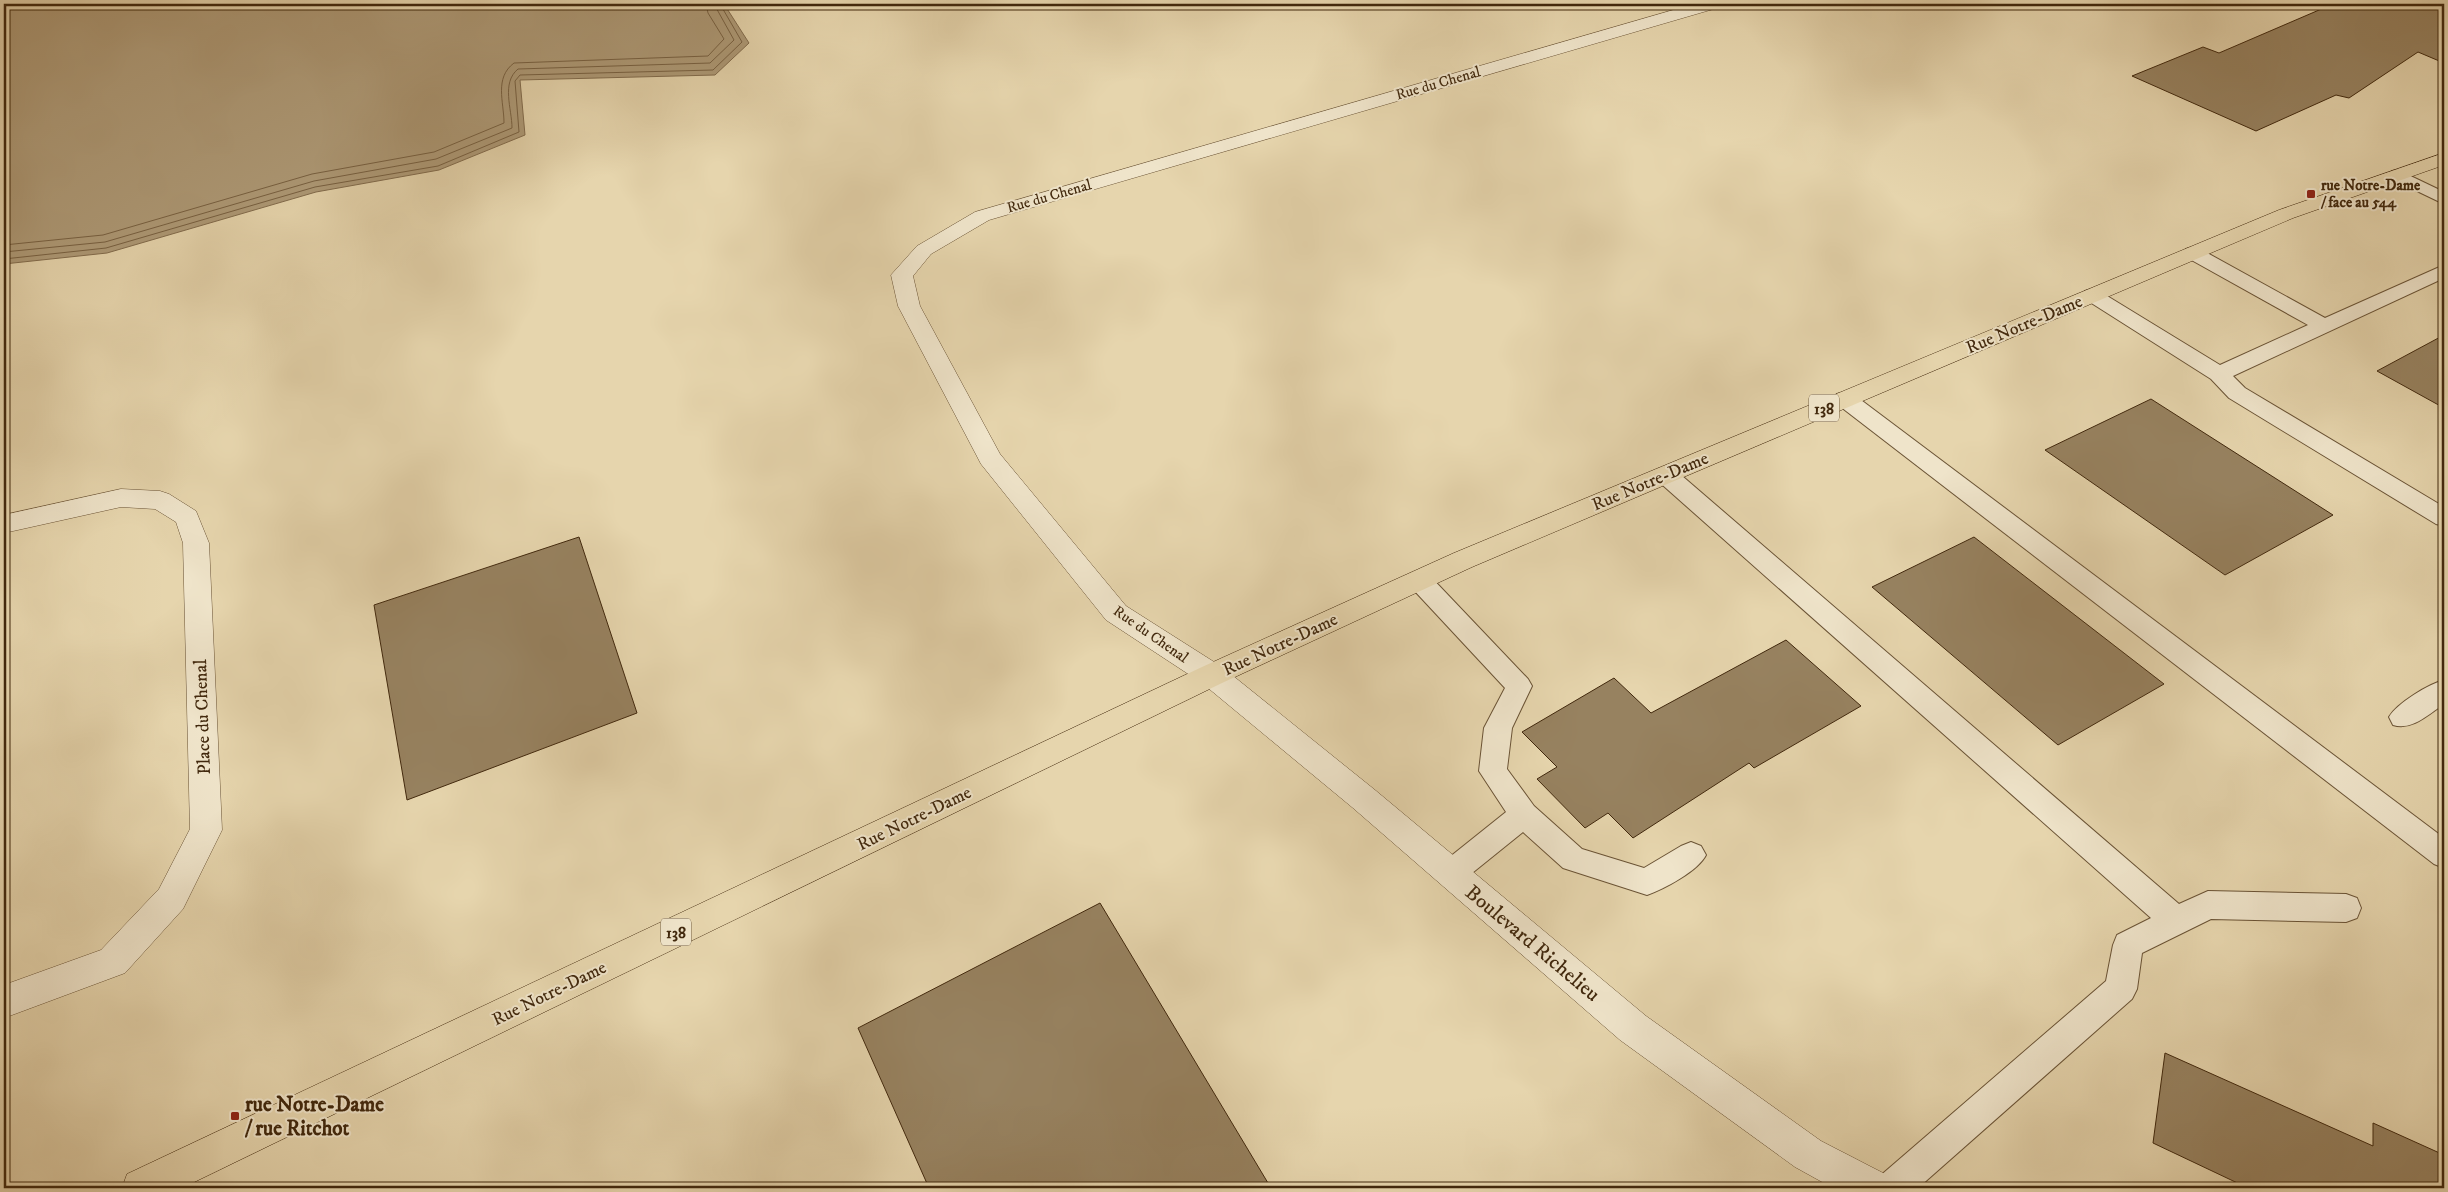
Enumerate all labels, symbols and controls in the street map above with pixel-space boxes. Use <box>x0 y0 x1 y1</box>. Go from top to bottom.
street label: Rue du Chenal <box>1394 62 1483 105</box>
street label: Rue du Chenal <box>1005 175 1094 218</box>
place label: rue Notre-Dame / face au 544 <box>2320 176 2421 212</box>
marker: rue Notre-Dame / face au 544 <box>2305 188 2317 200</box>
street label: Rue Notre-Dame <box>1963 291 2086 359</box>
road number: 138 <box>1809 394 1839 422</box>
street label: Rue Notre-Dame <box>1589 448 1712 516</box>
street label: Rue du Chenal <box>1110 602 1192 668</box>
street label: Rue Notre-Dame <box>1219 609 1341 681</box>
street label: Place du Chenal <box>190 658 216 775</box>
street label: Rue Notre-Dame <box>854 782 975 856</box>
street label: Boulevard Richelieu <box>1460 880 1605 1008</box>
road number: 138 <box>661 919 691 946</box>
street label: Rue Notre-Dame <box>489 957 610 1031</box>
place label: rue Notre-Dame / rue Ritchot <box>244 1092 384 1142</box>
marker: rue Notre-Dame / rue Ritchot <box>229 1110 241 1122</box>

